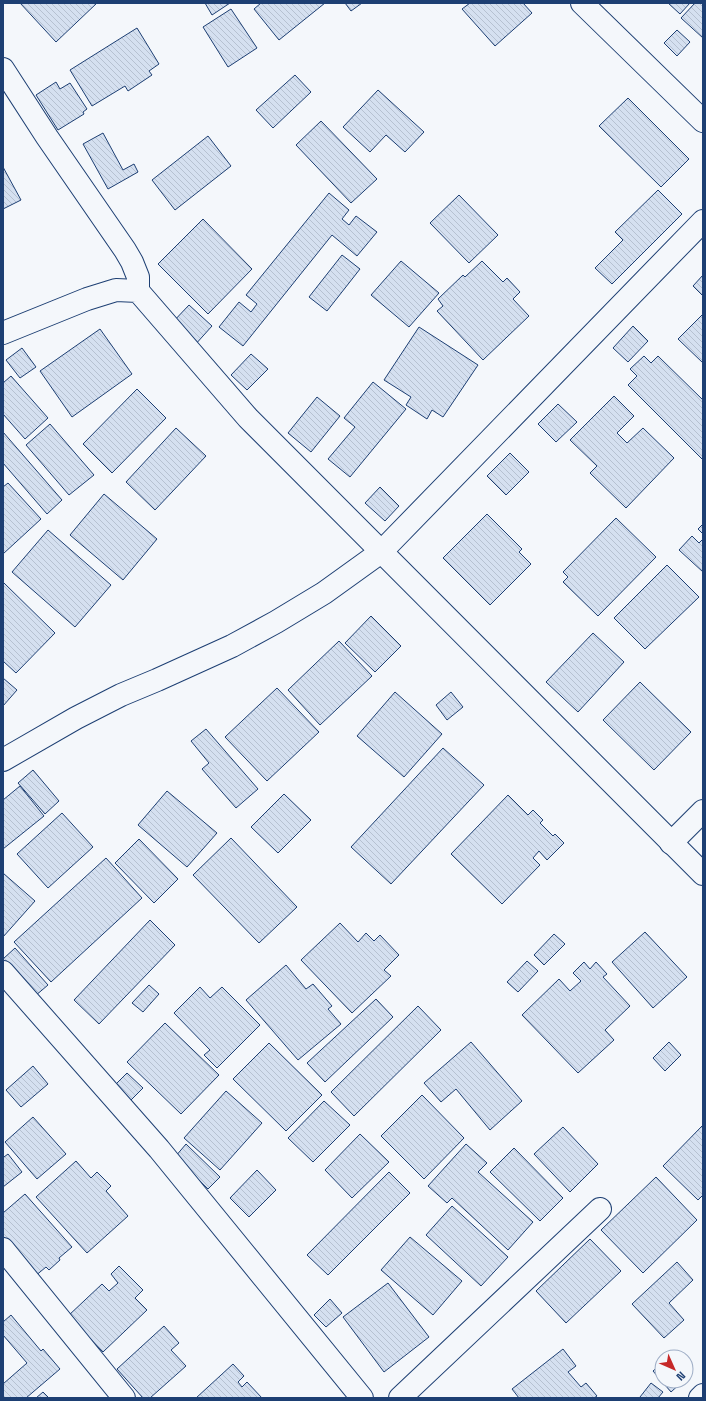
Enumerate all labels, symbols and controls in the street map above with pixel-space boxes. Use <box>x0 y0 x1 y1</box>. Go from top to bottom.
north arrow <box>654 1349 694 1389</box>
text: N <box>674 1369 689 1384</box>

